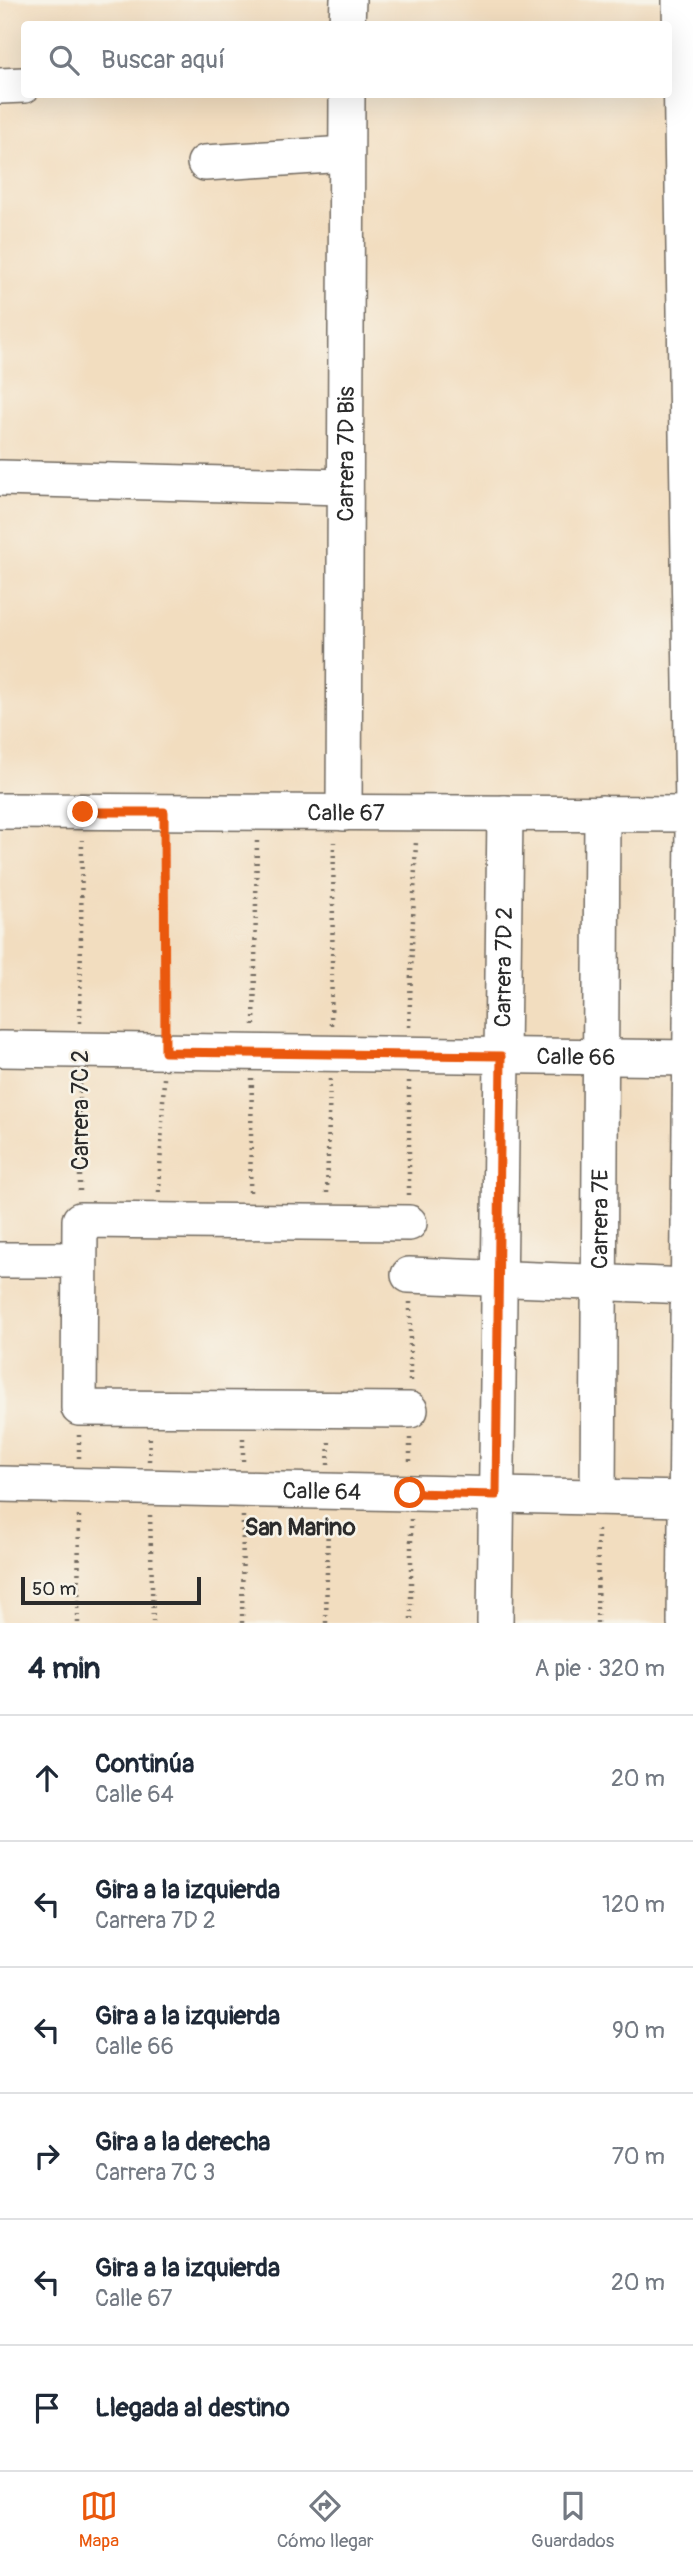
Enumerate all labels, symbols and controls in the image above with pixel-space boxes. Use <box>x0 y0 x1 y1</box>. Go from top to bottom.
search box <box>21 21 672 98</box>
icon: search <box>45 41 83 79</box>
text: Buscar aquí <box>101 44 225 76</box>
street label: Carrera 7D Bis <box>331 386 360 522</box>
route end <box>67 796 98 827</box>
street label: Calle 67 <box>307 798 385 827</box>
street label: Carrera 7D 2 <box>488 907 518 1028</box>
street label: Calle 66 <box>536 1041 616 1072</box>
street label: Carrera 7C 2 <box>66 1050 95 1170</box>
street label: Carrera 7E <box>585 1169 614 1269</box>
street label: Calle 64 <box>282 1476 362 1506</box>
route start <box>394 1477 425 1508</box>
district label: San Marino <box>244 1513 356 1542</box>
scale bar <box>21 1574 201 1606</box>
text: 50 m <box>32 1577 76 1601</box>
text: 4 min <box>28 1650 101 1687</box>
text: A pie · 320 m <box>535 1654 665 1683</box>
text: Continúa <box>95 1748 194 1780</box>
icon: ahead <box>28 1759 66 1797</box>
text: 20 m <box>611 1764 665 1793</box>
text: Calle 64 <box>95 1780 174 1809</box>
text: Gira a la izquierda <box>95 1874 280 1906</box>
icon: left <box>28 1885 66 1923</box>
text: 120 m <box>602 1890 665 1919</box>
text: Carrera 7D 2 <box>95 1906 216 1935</box>
text: Gira a la izquierda <box>95 2000 280 2032</box>
icon: left <box>28 2011 66 2049</box>
text: 90 m <box>612 2016 665 2045</box>
text: Calle 66 <box>95 2032 174 2061</box>
text: Gira a la derecha <box>95 2126 270 2158</box>
icon: right <box>28 2137 66 2175</box>
text: 70 m <box>612 2142 665 2171</box>
text: Carrera 7C 3 <box>95 2158 215 2187</box>
text: Gira a la izquierda <box>95 2252 280 2284</box>
icon: left <box>28 2263 66 2301</box>
text: 20 m <box>611 2268 665 2297</box>
text: Calle 67 <box>95 2284 173 2313</box>
icon: arrive <box>28 2389 66 2427</box>
text: Llegada al destino <box>95 2392 290 2424</box>
tab: Mapa <box>79 2487 119 2553</box>
tab: Cómo llegar <box>277 2487 374 2553</box>
tab: Guardados <box>531 2487 614 2553</box>

